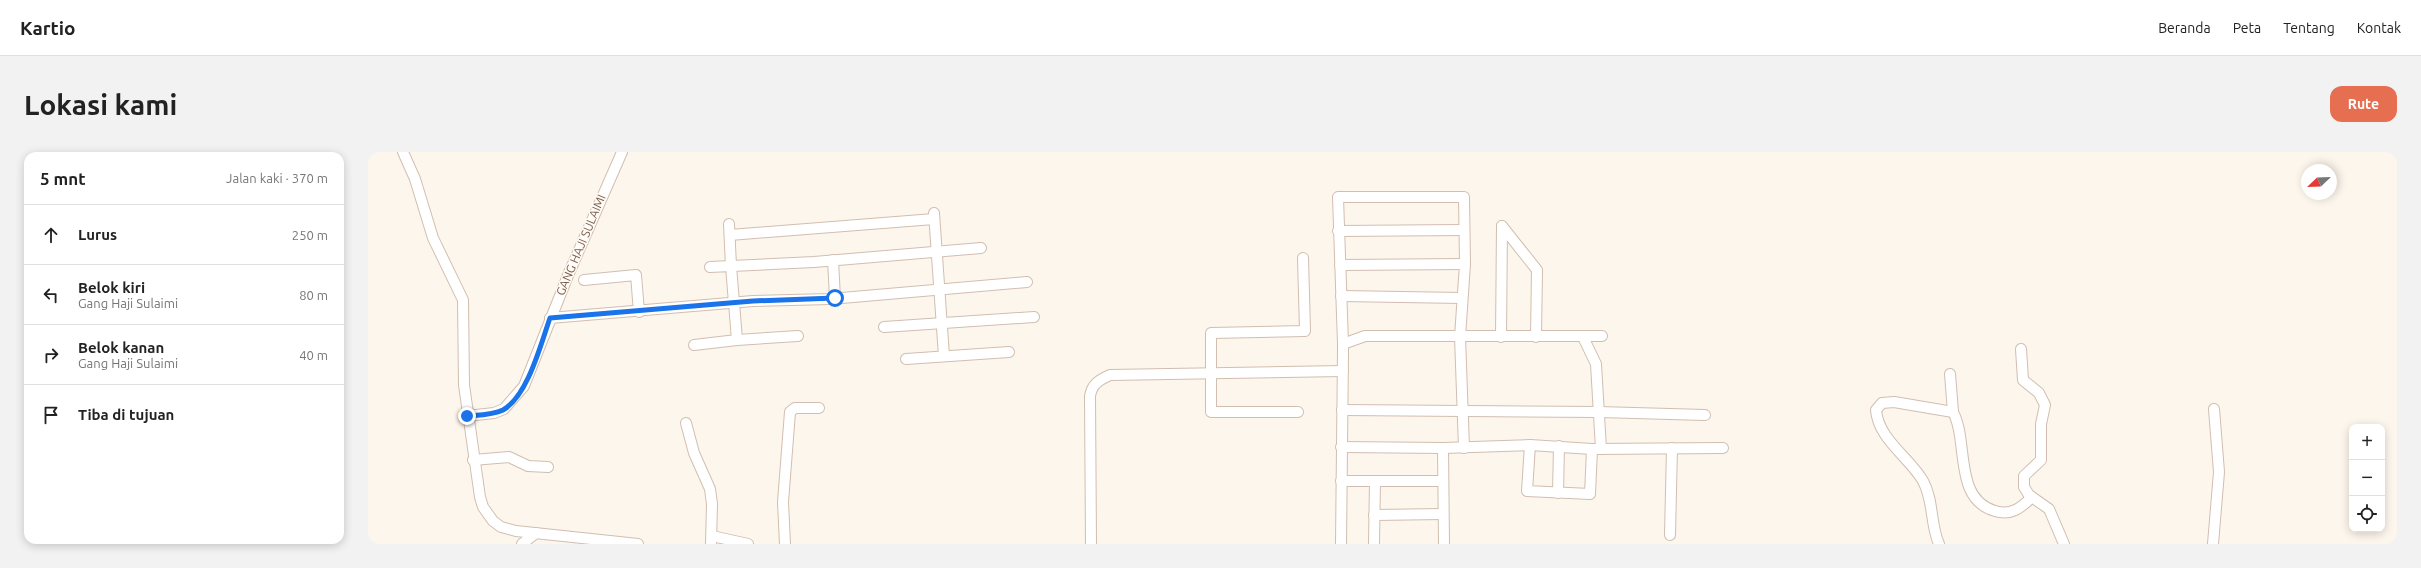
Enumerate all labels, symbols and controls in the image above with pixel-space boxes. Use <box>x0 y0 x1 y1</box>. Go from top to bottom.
text: Kartio <box>20 17 76 39</box>
text: Beranda <box>2158 20 2211 36</box>
text: Peta <box>2233 20 2261 36</box>
text: Tentang <box>2283 20 2335 36</box>
text: Kontak <box>2357 20 2401 36</box>
button: Rute <box>2330 86 2397 122</box>
text: Lokasi kami <box>24 89 177 120</box>
north arrow <box>2301 164 2337 200</box>
text: 5 mnt <box>40 169 86 188</box>
text: Jalan kaki · 370 m <box>226 171 328 185</box>
street label: GANG HAJI SULAIMI <box>553 192 608 297</box>
icon: ahead <box>40 224 62 246</box>
text: Lurus <box>78 226 117 243</box>
text: 250 m <box>292 228 328 242</box>
text: Belok kiri <box>78 279 145 296</box>
icon: left <box>40 284 62 306</box>
text: 80 m <box>299 288 328 302</box>
route start <box>826 289 844 307</box>
text: Gang Haji Sulaimi <box>78 296 178 310</box>
text: Belok kanan <box>78 339 164 356</box>
icon: right <box>40 344 62 366</box>
text: 40 m <box>299 348 328 362</box>
text: Gang Haji Sulaimi <box>78 356 178 370</box>
icon: arrive <box>40 404 62 426</box>
text: Tiba di tujuan <box>78 406 174 423</box>
route end <box>458 407 476 425</box>
map controls <box>2349 424 2385 532</box>
button: + <box>2349 424 2385 460</box>
button: − <box>2349 460 2385 496</box>
button: locate <box>2349 496 2385 532</box>

